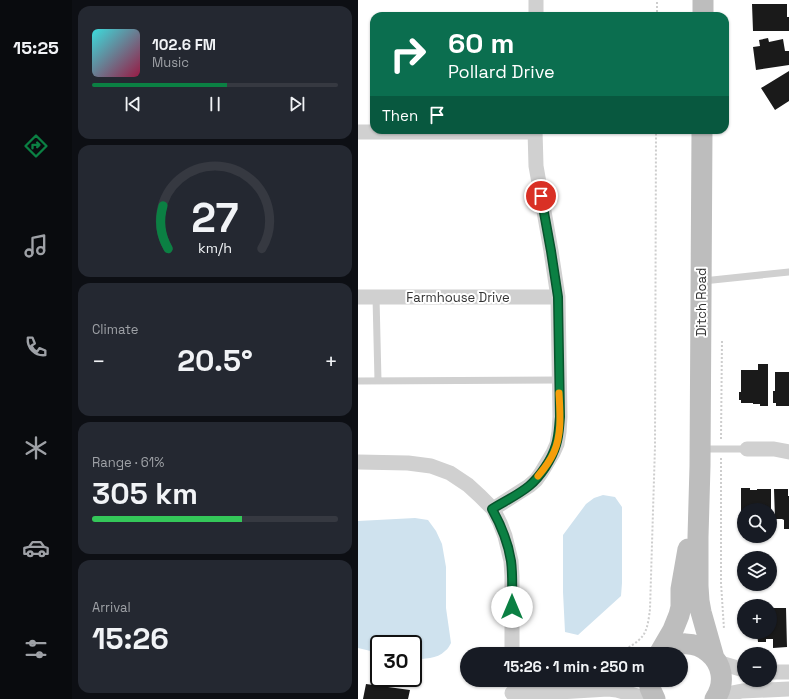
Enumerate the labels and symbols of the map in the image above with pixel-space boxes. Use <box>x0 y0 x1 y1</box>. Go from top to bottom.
pin <box>524 179 558 213</box>
street label: Ditch Road <box>693 268 710 336</box>
street label: Farmhouse Drive <box>406 289 510 306</box>
position arrow <box>491 586 533 628</box>
speed limit sign: 30 <box>370 635 422 687</box>

